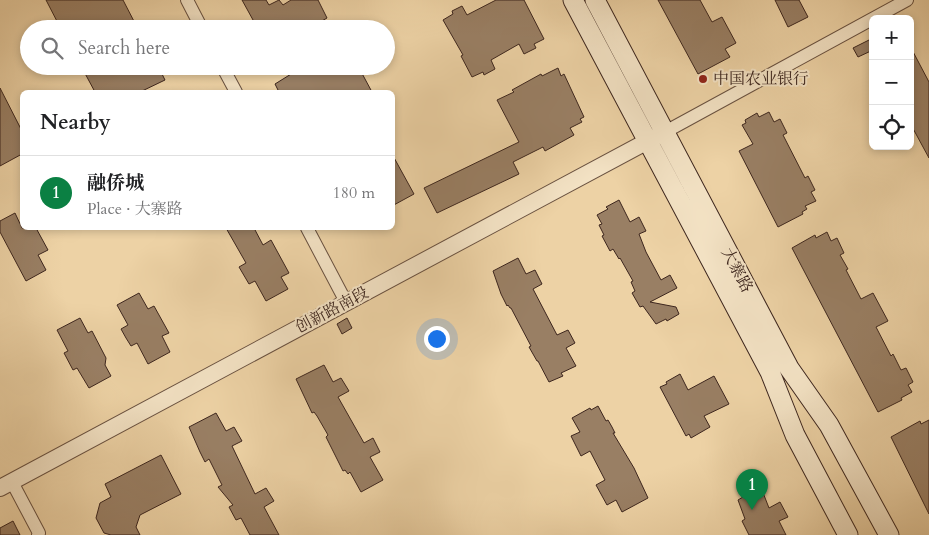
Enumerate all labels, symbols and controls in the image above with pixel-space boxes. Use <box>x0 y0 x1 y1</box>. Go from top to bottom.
map controls <box>869 15 914 150</box>
button: + <box>869 15 914 60</box>
search box <box>20 20 395 75</box>
icon: search <box>38 34 66 62</box>
text: Search here <box>78 35 170 61</box>
button: − <box>869 60 914 105</box>
place label: 中国农业银行 <box>713 68 809 90</box>
marker: 中国农业银行 <box>697 73 709 85</box>
button: locate <box>869 105 914 150</box>
text: Nearby <box>40 108 111 137</box>
text: 融侨城 <box>87 170 144 196</box>
text: 1 <box>52 182 60 204</box>
text: 180 m <box>333 182 375 204</box>
text: Place · 大寨路 <box>87 198 183 220</box>
street label: 大寨路 <box>716 244 758 296</box>
street label: 创新路南段 <box>292 282 372 338</box>
your location <box>424 326 450 352</box>
pin: 1 <box>736 469 768 510</box>

